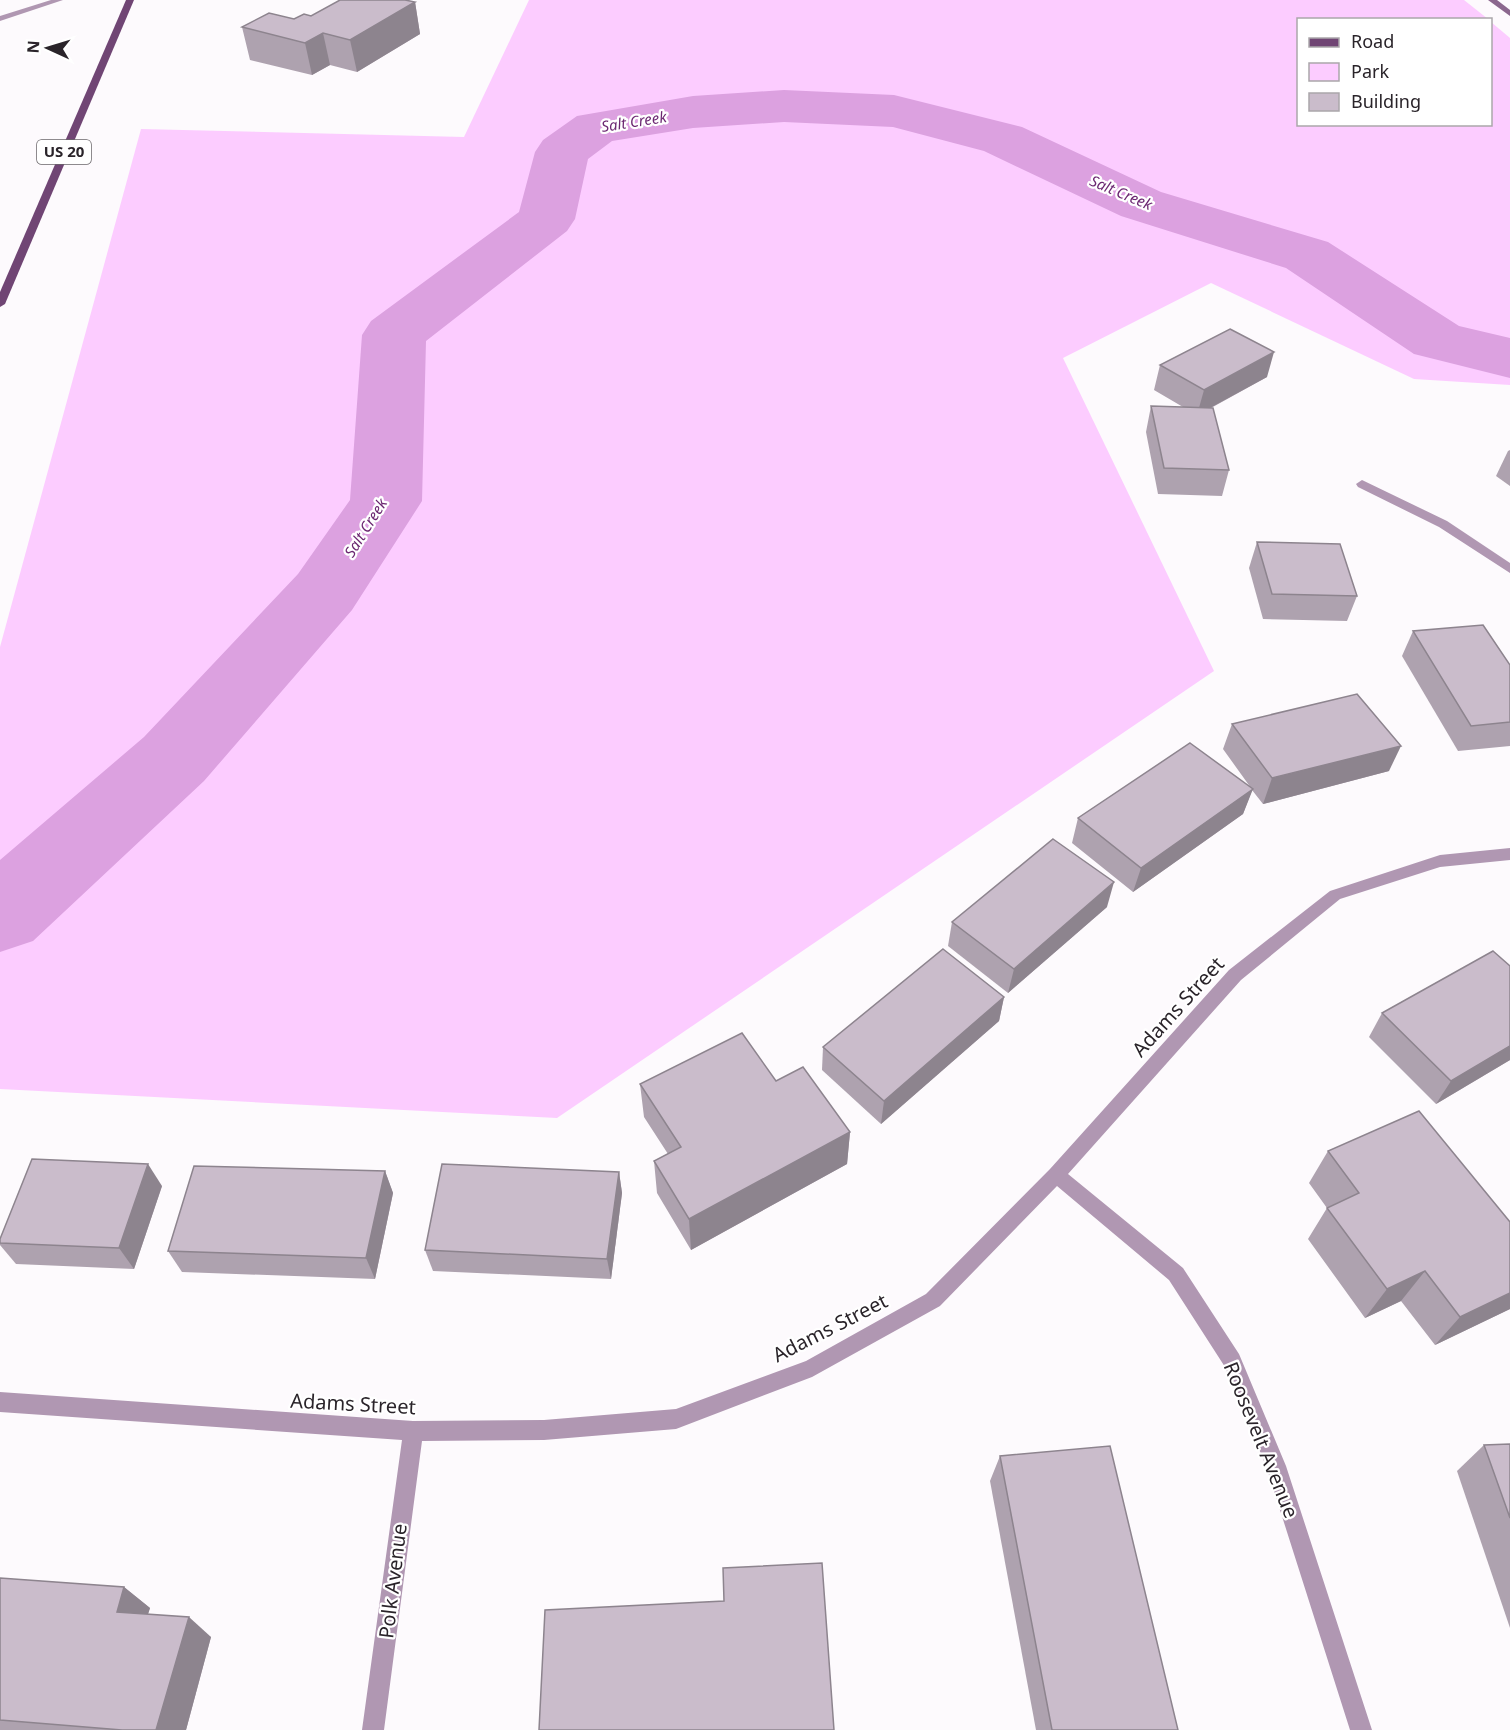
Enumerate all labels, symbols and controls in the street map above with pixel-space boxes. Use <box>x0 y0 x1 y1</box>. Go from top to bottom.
north arrow <box>18 18 78 78</box>
legend <box>1297 18 1492 126</box>
text: Road <box>1351 29 1394 53</box>
text: N <box>22 40 44 54</box>
text: Park <box>1351 59 1389 83</box>
text: Building <box>1351 89 1421 113</box>
water label: Salt Creek <box>600 106 668 136</box>
road number: US 20 <box>37 140 91 164</box>
water label: Salt Creek <box>1087 170 1156 214</box>
water label: Salt Creek <box>339 494 391 561</box>
street label: Adams Street <box>1126 951 1230 1062</box>
street label: Adams Street <box>768 1287 892 1368</box>
street label: Roosevelt Avenue <box>1218 1358 1305 1522</box>
street label: Adams Street <box>290 1387 416 1420</box>
street label: Polk Avenue <box>372 1522 413 1640</box>

